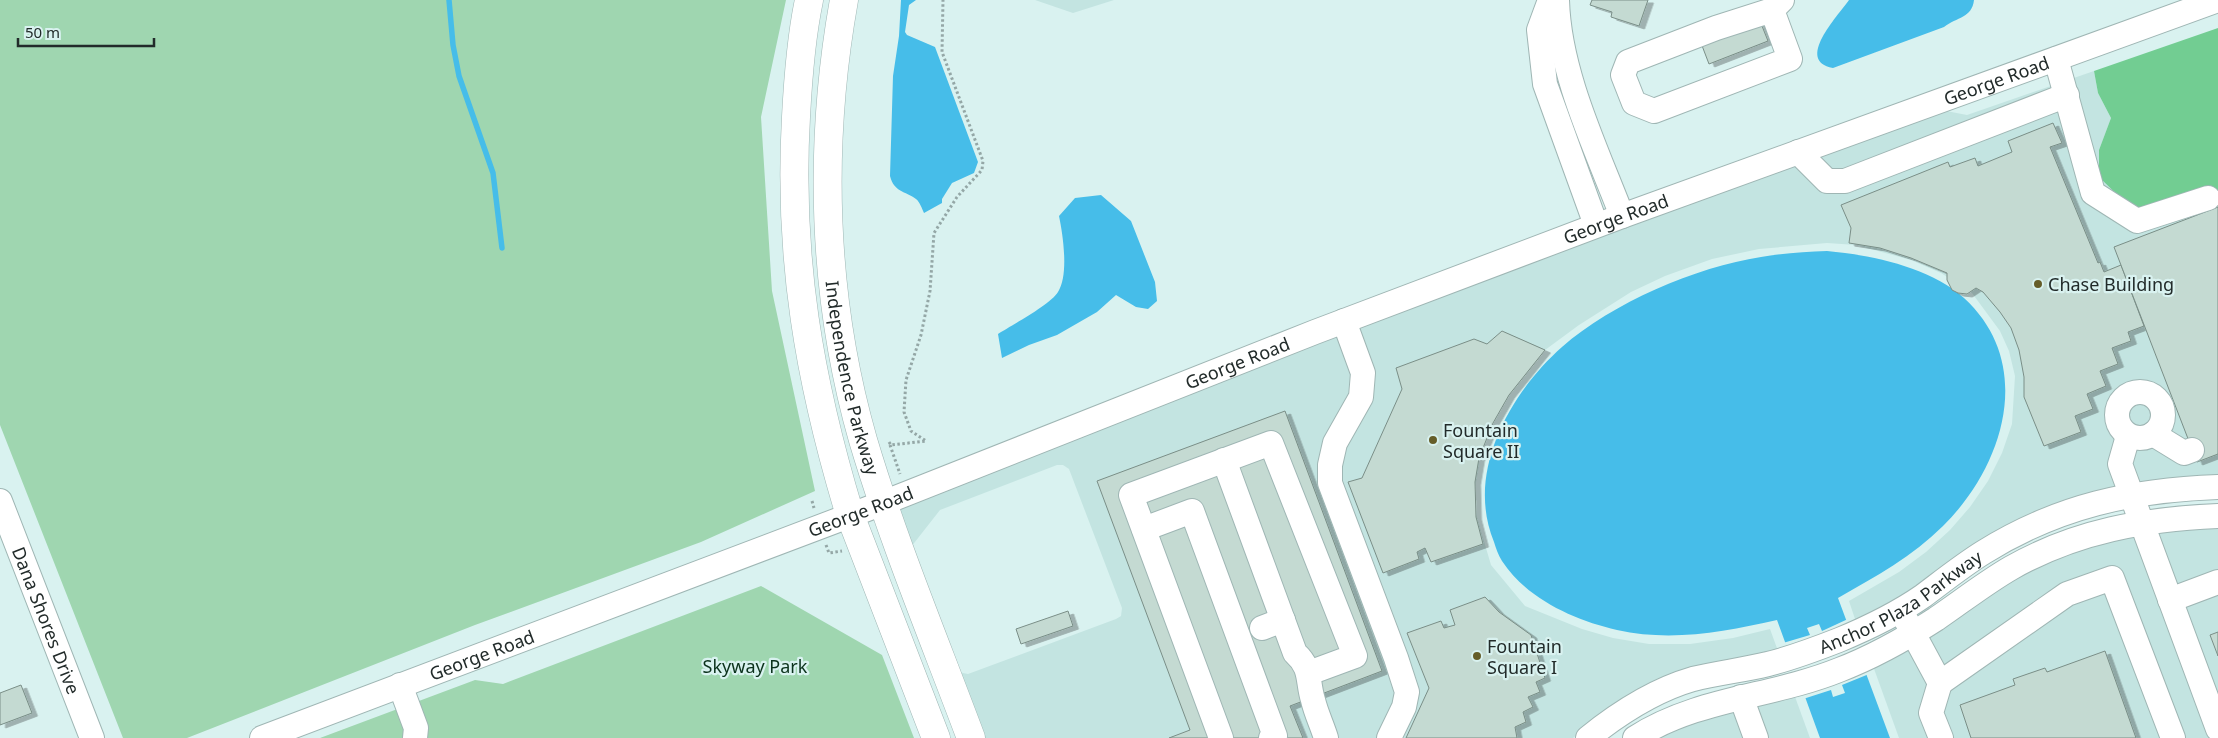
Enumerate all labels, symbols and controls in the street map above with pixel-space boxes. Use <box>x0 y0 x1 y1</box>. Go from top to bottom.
scale bar <box>18 15 154 47</box>
text: 50 m <box>25 22 60 42</box>
street label: George Road <box>1940 50 2052 110</box>
street label: George Road <box>1560 188 1672 249</box>
place label: Chase Building <box>2048 272 2174 296</box>
marker: Chase Building <box>2032 278 2044 290</box>
street label: Independence Parkway <box>821 280 885 479</box>
street label: George Road <box>1181 331 1293 394</box>
place label: Fountain Square II <box>1443 418 1519 463</box>
marker: Fountain Square II <box>1427 434 1439 446</box>
street label: George Road <box>805 480 917 542</box>
street label: Dana Shores Drive <box>7 543 86 697</box>
street label: Anchor Plaza Parkway <box>1816 544 1987 659</box>
street label: George Road <box>426 624 538 686</box>
place label: Fountain Square I <box>1487 634 1562 679</box>
marker: Fountain Square I <box>1471 650 1483 662</box>
park label: Skyway Park <box>703 654 808 678</box>

